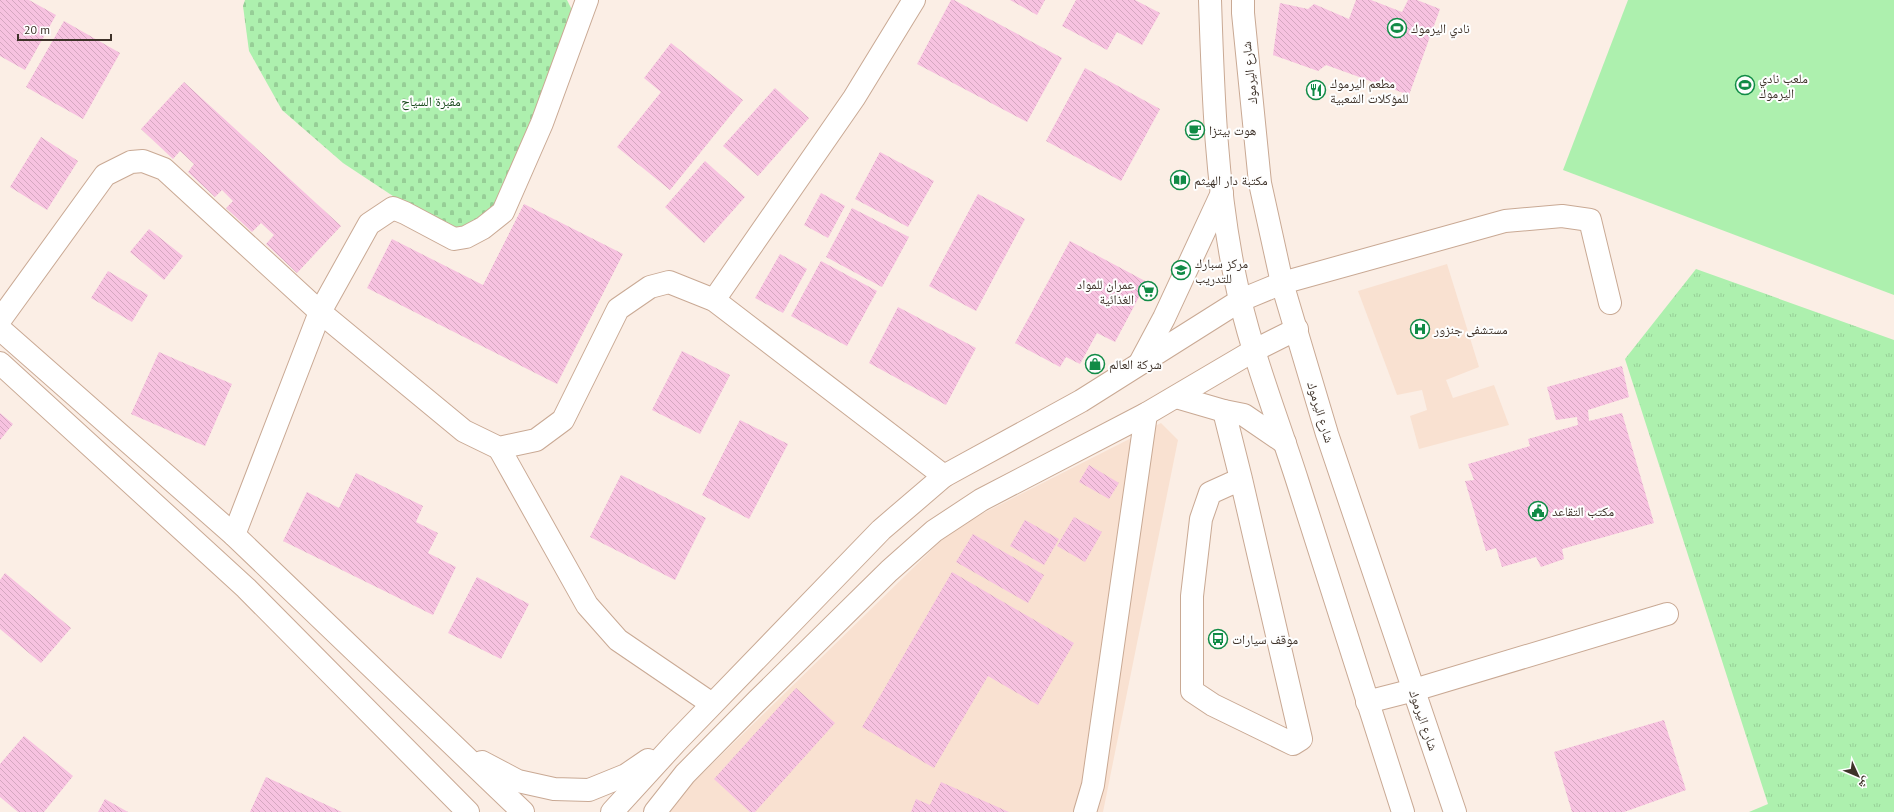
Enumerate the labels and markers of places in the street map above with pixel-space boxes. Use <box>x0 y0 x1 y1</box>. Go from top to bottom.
sports icon: نادي اليرموك <box>1386 17 1408 39</box>
place label: نادي اليرموك <box>1411 20 1470 39</box>
place label: ملعب نادي اليرموك <box>1759 70 1808 102</box>
sports icon: ملعب نادي اليرموك <box>1734 74 1756 96</box>
place label: مطعم اليرموك للمؤكلات الشعبية <box>1330 75 1408 107</box>
restaurant icon: مطعم اليرموك للمؤكلات الشعبية <box>1305 79 1327 101</box>
cafe icon: هوت بيتزا <box>1184 119 1206 141</box>
place label: هوت بيتزا <box>1209 122 1256 139</box>
library icon: مكتبة دار الهيثم <box>1169 169 1191 191</box>
place label: مكتبة دار الهيثم <box>1194 172 1268 189</box>
place label: مركز سبارك للتدريب <box>1195 255 1248 287</box>
school or university icon: مركز سبارك للتدريب <box>1170 259 1192 281</box>
place label: عمران للمواد الغذائية <box>1077 276 1134 308</box>
supermarket icon: عمران للمواد الغذائية <box>1137 280 1159 302</box>
hospital icon: مستشفى جنزور <box>1409 318 1431 340</box>
place label: مستشفى جنزور <box>1433 321 1508 338</box>
shop icon: شركة العالم <box>1084 353 1106 375</box>
place label: شركة العالم <box>1109 356 1162 373</box>
public building icon: مكتب التقاعد <box>1527 500 1549 522</box>
place label: مكتب التقاعد <box>1552 503 1614 520</box>
bus stop icon: موقف سيارات <box>1207 628 1229 650</box>
place label: موقف سيارات <box>1232 631 1298 648</box>

